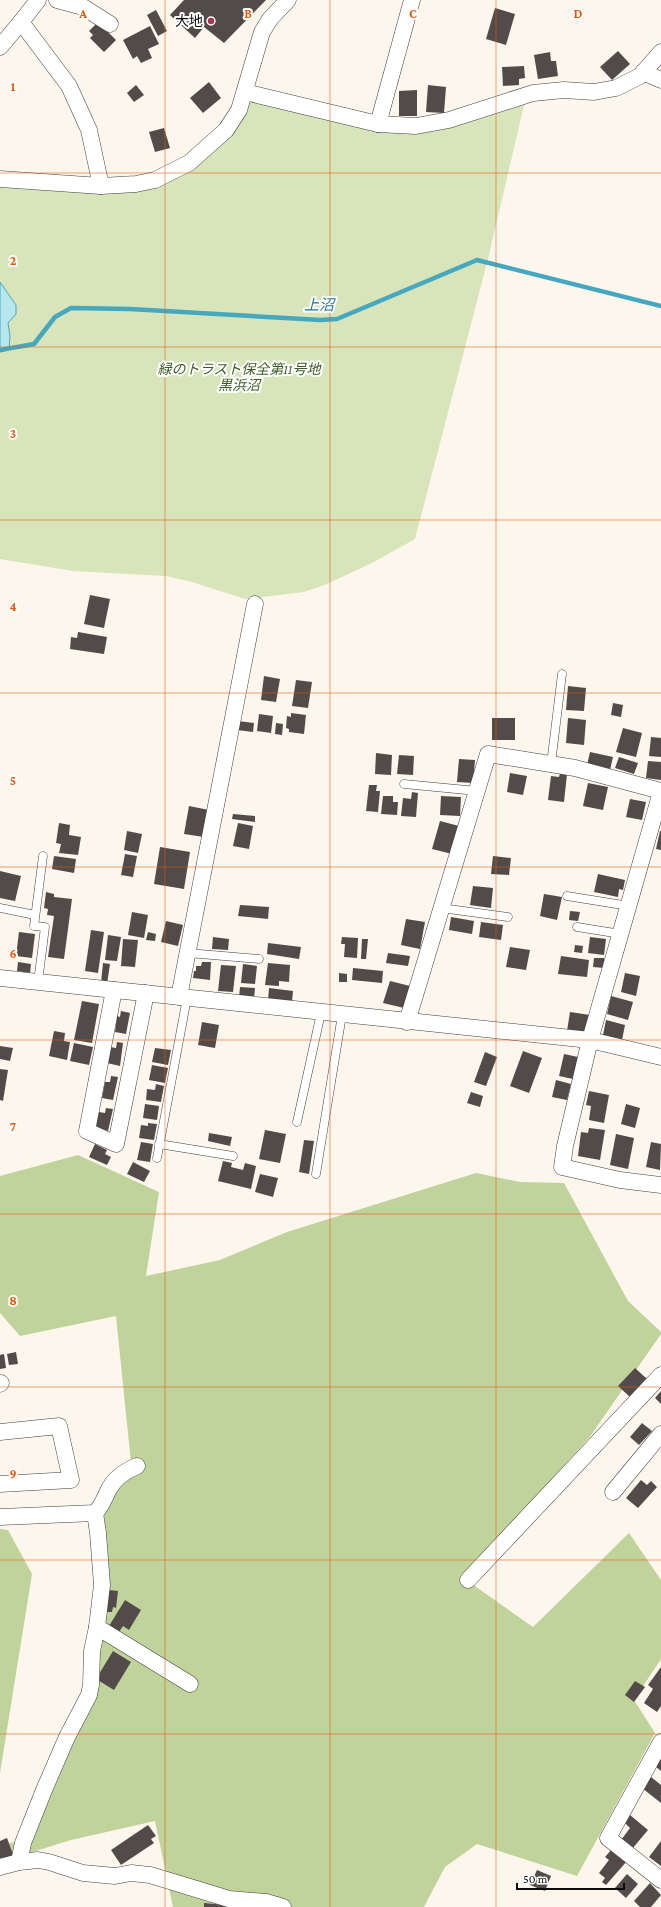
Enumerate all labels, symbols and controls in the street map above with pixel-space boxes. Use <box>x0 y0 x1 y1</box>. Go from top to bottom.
text: A <box>78 6 87 21</box>
text: B <box>244 6 252 21</box>
text: C <box>409 6 417 21</box>
text: D <box>574 6 583 21</box>
place label: 大地 <box>175 13 203 29</box>
marker: 大地 <box>206 16 216 26</box>
text: 1 <box>11 79 16 94</box>
text: 2 <box>10 253 17 268</box>
water label: 上沼 <box>304 297 336 313</box>
park label: 緑のトラスト保全第11号地 黒浜沼 <box>157 361 323 393</box>
text: 3 <box>10 426 16 441</box>
text: 4 <box>9 599 17 614</box>
text: 5 <box>10 773 16 788</box>
text: 6 <box>9 946 17 961</box>
text: 7 <box>10 1119 16 1134</box>
text: 8 <box>9 1293 17 1308</box>
text: 9 <box>9 1466 17 1481</box>
scale bar <box>517 1865 624 1891</box>
text: 50 m <box>523 1872 548 1886</box>

